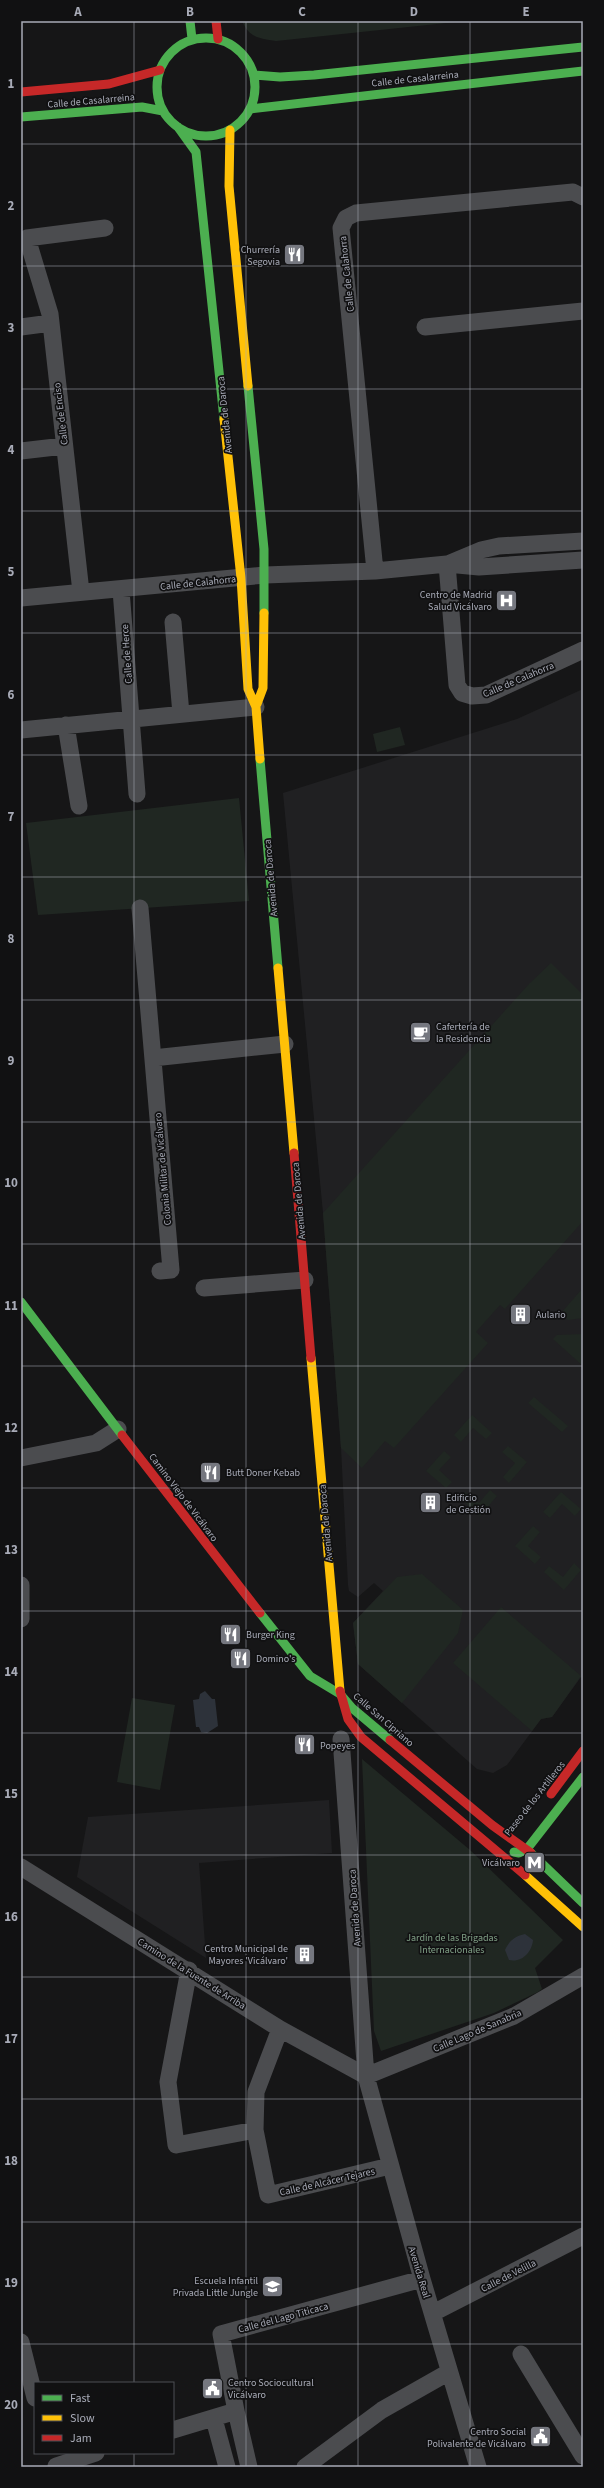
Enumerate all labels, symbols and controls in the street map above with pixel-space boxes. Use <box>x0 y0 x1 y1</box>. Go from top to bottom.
text: A <box>73 3 82 21</box>
text: B <box>186 3 194 21</box>
text: C <box>298 3 306 21</box>
text: D <box>410 3 418 21</box>
text: E <box>522 3 530 21</box>
street label: Calle de Casalarreina <box>371 67 459 91</box>
text: 1 <box>8 75 15 93</box>
street label: Calle de Casalarreina <box>47 90 135 112</box>
text: 2 <box>8 197 15 215</box>
street label: Calle de Calahorra <box>336 235 358 313</box>
restaurant icon: Churrería Segovia <box>282 242 308 268</box>
place label: Churrería Segovia <box>241 243 280 269</box>
text: 3 <box>8 319 15 337</box>
street label: Avenida de Daroca <box>214 376 236 454</box>
street label: Calle de Enciso <box>50 382 72 446</box>
text: 4 <box>8 441 15 459</box>
text: 5 <box>8 563 15 581</box>
street label: Calle de Calahorra <box>159 572 237 594</box>
hospital icon: Centro de Madrid Salud Vicálvaro <box>494 587 520 613</box>
place label: Centro de Madrid Salud Vicálvaro <box>420 588 492 614</box>
street label: Calle de Herce <box>118 624 136 684</box>
street label: Calle de Calahorra <box>481 659 556 701</box>
text: 6 <box>8 686 15 704</box>
text: 7 <box>8 808 15 826</box>
street label: Avenida de Daroca <box>261 839 281 917</box>
text: 8 <box>8 930 15 948</box>
cafe icon: Cafertería de la Residencia <box>408 1019 434 1045</box>
place label: Cafertería de la Residencia <box>436 1020 491 1046</box>
text: 9 <box>8 1052 15 1070</box>
street label: Colonia Militar de Vicálvaro <box>151 1112 175 1226</box>
street label: Avenida de Daroca <box>289 1162 309 1240</box>
text: 10 <box>4 1174 18 1192</box>
text: 11 <box>4 1297 18 1315</box>
building icon: Aulario <box>508 1301 534 1327</box>
place label: Aulario <box>536 1308 566 1322</box>
text: 12 <box>4 1419 18 1437</box>
street label: Camino Viejo de Vicálvaro <box>145 1451 221 1545</box>
restaurant icon: Butt Doner Kebab <box>197 1459 223 1485</box>
place label: Butt Doner Kebab <box>226 1466 300 1480</box>
street label: Avenida de Daroca <box>316 1484 336 1562</box>
building icon: Edificio de Gestión <box>417 1490 443 1516</box>
place label: Edificio de Gestión <box>446 1491 490 1517</box>
text: 13 <box>4 1541 18 1559</box>
restaurant icon: Burger King <box>217 1621 243 1647</box>
place label: Burger King <box>246 1628 295 1642</box>
restaurant icon: Domino's <box>228 1645 254 1671</box>
place label: Domino's <box>256 1652 295 1666</box>
text: 14 <box>4 1663 18 1681</box>
street label: Calle San Cipriano <box>350 1689 417 1750</box>
restaurant icon: Popeyes <box>292 1732 318 1758</box>
place label: Popeyes <box>320 1739 355 1753</box>
street label: Paseo de los Artilleros <box>501 1758 568 1839</box>
text: 15 <box>4 1785 18 1803</box>
metro station icon: Vicálvaro <box>522 1849 548 1875</box>
place label: Vicálvaro <box>482 1856 520 1870</box>
street label: Avenida de Daroca <box>345 1869 365 1947</box>
text: 16 <box>4 1908 18 1926</box>
park label: Jardín de las Brigadas Internacionales <box>406 1931 498 1957</box>
street label: Camino de la Fuente de Arriba <box>135 1935 248 2013</box>
building icon: Centro Municipal de Mayores 'Vicálvaro' <box>291 1941 317 1967</box>
place label: Centro Municipal de Mayores 'Vicálvaro' <box>205 1942 288 1968</box>
street label: Calle Lago de Sanabria <box>431 2006 524 2056</box>
text: 17 <box>4 2030 18 2048</box>
text: 18 <box>4 2152 18 2170</box>
street label: Calle de Alcácer Tejares <box>278 2164 376 2200</box>
street label: Avenida Real <box>405 2245 434 2300</box>
street label: Calle de Velilla <box>478 2256 539 2296</box>
school or university icon: Escuela Infantil Privada Little Jungle <box>260 2273 286 2299</box>
text: 19 <box>4 2274 18 2292</box>
place label: Escuela Infantil Privada Little Jungle <box>173 2274 258 2300</box>
street label: Calle del Lago Titicaca <box>237 2299 330 2337</box>
public building icon: Centro Sociocultural Vicálvaro <box>200 2375 226 2401</box>
place label: Centro Sociocultural Vicálvaro <box>228 2376 314 2402</box>
legend <box>34 2382 174 2454</box>
text: Fast <box>70 2390 90 2407</box>
text: 20 <box>4 2396 18 2414</box>
text: Slow <box>70 2410 95 2427</box>
public building icon: Centro Social Polivalente de Vicálvaro <box>528 2424 554 2450</box>
place label: Centro Social Polivalente de Vicálvaro <box>427 2425 526 2451</box>
text: Jam <box>70 2430 92 2447</box>

